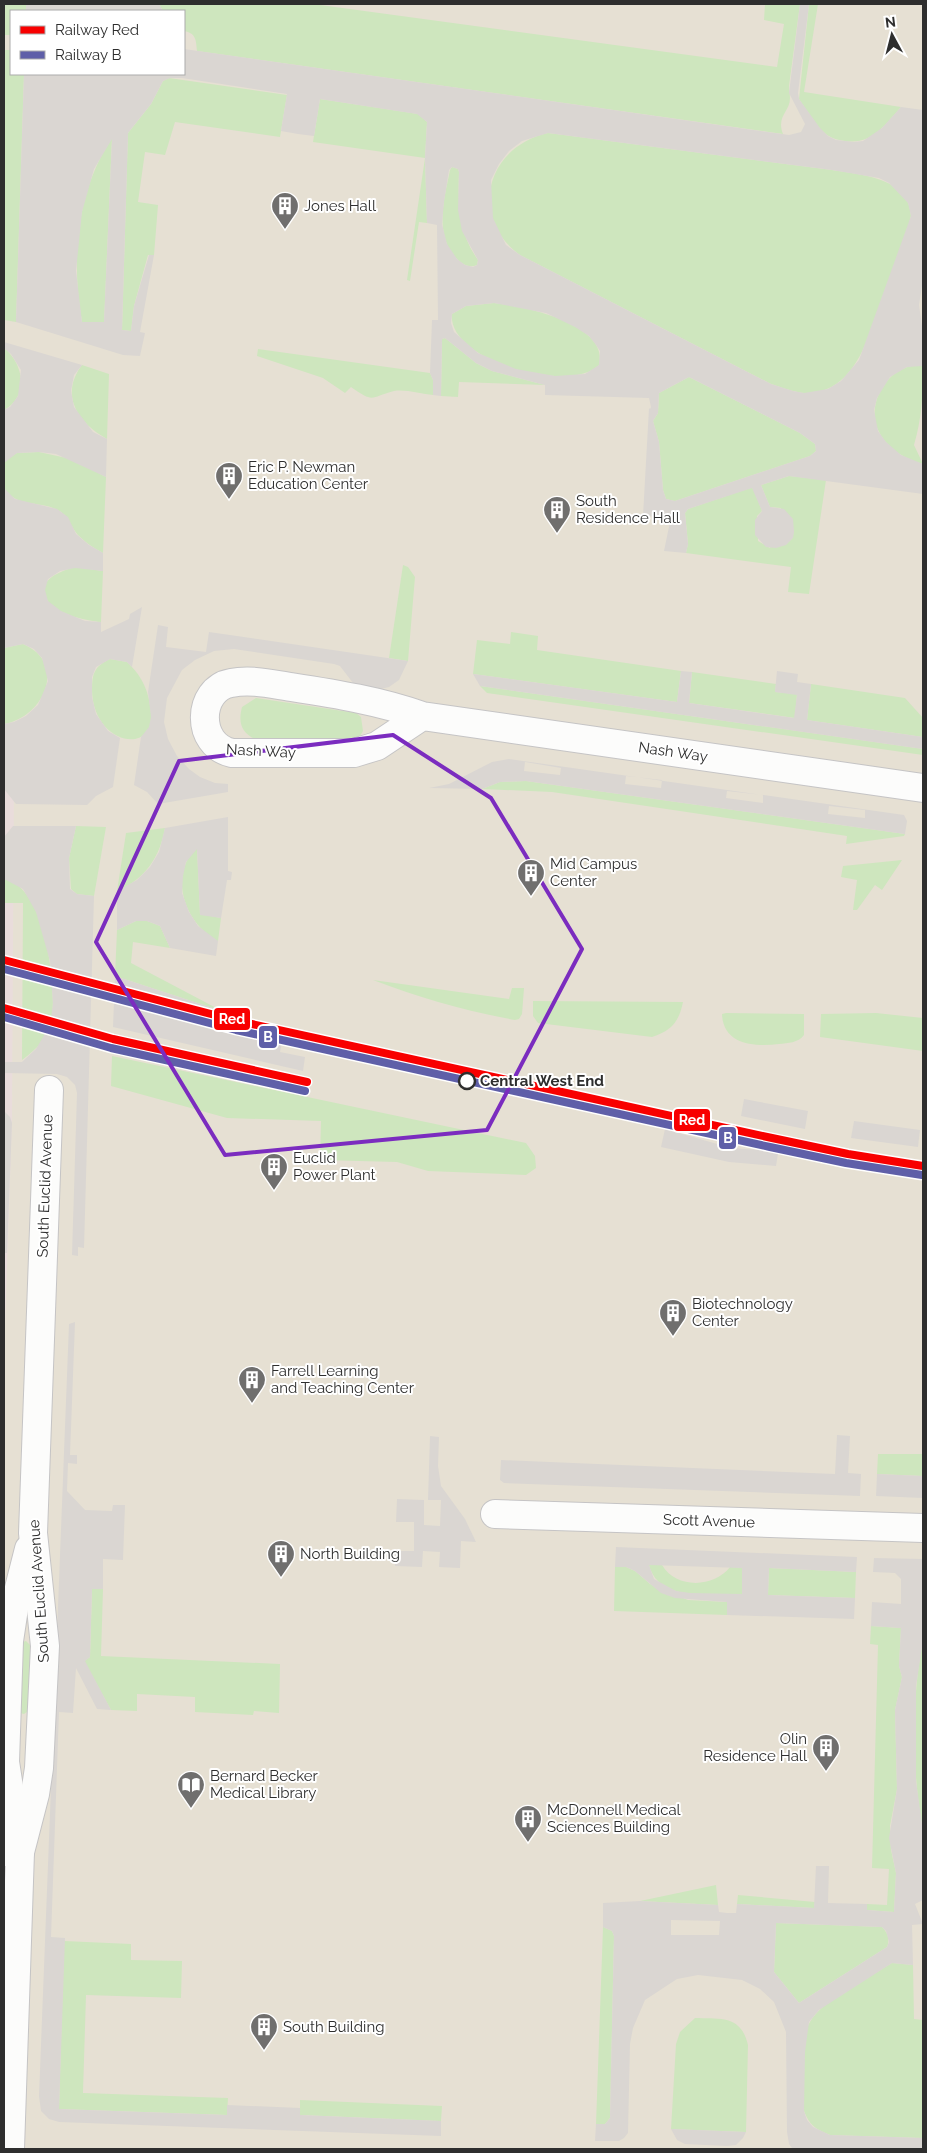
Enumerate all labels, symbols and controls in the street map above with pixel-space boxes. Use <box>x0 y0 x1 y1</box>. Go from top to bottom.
legend <box>10 10 185 75</box>
north arrow <box>867 10 917 60</box>
text: N <box>884 14 897 31</box>
text: Railway Red <box>55 21 139 39</box>
text: Railway B <box>55 46 121 64</box>
building icon: Jones Hall <box>270 191 300 230</box>
place label: Jones Hall <box>304 197 377 215</box>
place label: Eric P. Newman Education Center <box>248 458 369 493</box>
building icon: Eric P. Newman Education Center <box>214 461 244 500</box>
place label: South Residence Hall <box>576 492 681 527</box>
building icon: South Residence Hall <box>542 495 572 534</box>
street label: Nash Way <box>637 738 709 766</box>
street label: Nash Way <box>226 740 296 762</box>
place label: Mid Campus Center <box>550 855 637 890</box>
building icon: Mid Campus Center <box>516 858 546 897</box>
line badge: Red <box>213 1007 251 1031</box>
text: Red <box>219 1011 245 1027</box>
line badge: B <box>258 1025 278 1049</box>
text: B <box>263 1029 273 1045</box>
marker: Central West End <box>458 1072 476 1090</box>
place label: Central West End <box>480 1072 604 1090</box>
line badge: Red <box>673 1108 711 1132</box>
text: Red <box>679 1112 705 1128</box>
street label: South Euclid Avenue <box>34 1114 57 1258</box>
line badge: B <box>718 1126 737 1150</box>
text: B <box>723 1130 733 1146</box>
place label: Euclid Power Plant <box>293 1149 376 1184</box>
building icon: Euclid Power Plant <box>259 1152 289 1191</box>
place label: Biotechnology Center <box>692 1295 793 1330</box>
building icon: Biotechnology Center <box>658 1298 688 1337</box>
place label: Farrell Learning and Teaching Center <box>271 1362 415 1397</box>
building icon: Farrell Learning and Teaching Center <box>237 1365 267 1404</box>
street label: Scott Avenue <box>663 1510 756 1532</box>
street label: South Euclid Avenue <box>25 1519 53 1663</box>
building icon: North Building <box>266 1539 296 1578</box>
place label: North Building <box>300 1545 400 1563</box>
place label: Olin Residence Hall <box>703 1730 808 1765</box>
building icon: Olin Residence Hall <box>811 1733 841 1772</box>
place label: Bernard Becker Medical Library <box>210 1767 319 1802</box>
library icon: Bernard Becker Medical Library <box>176 1770 206 1809</box>
place label: McDonnell Medical Sciences Building <box>547 1801 682 1836</box>
building icon: McDonnell Medical Sciences Building <box>513 1804 543 1843</box>
building icon: South Building <box>249 2012 279 2051</box>
place label: South Building <box>283 2018 384 2036</box>

